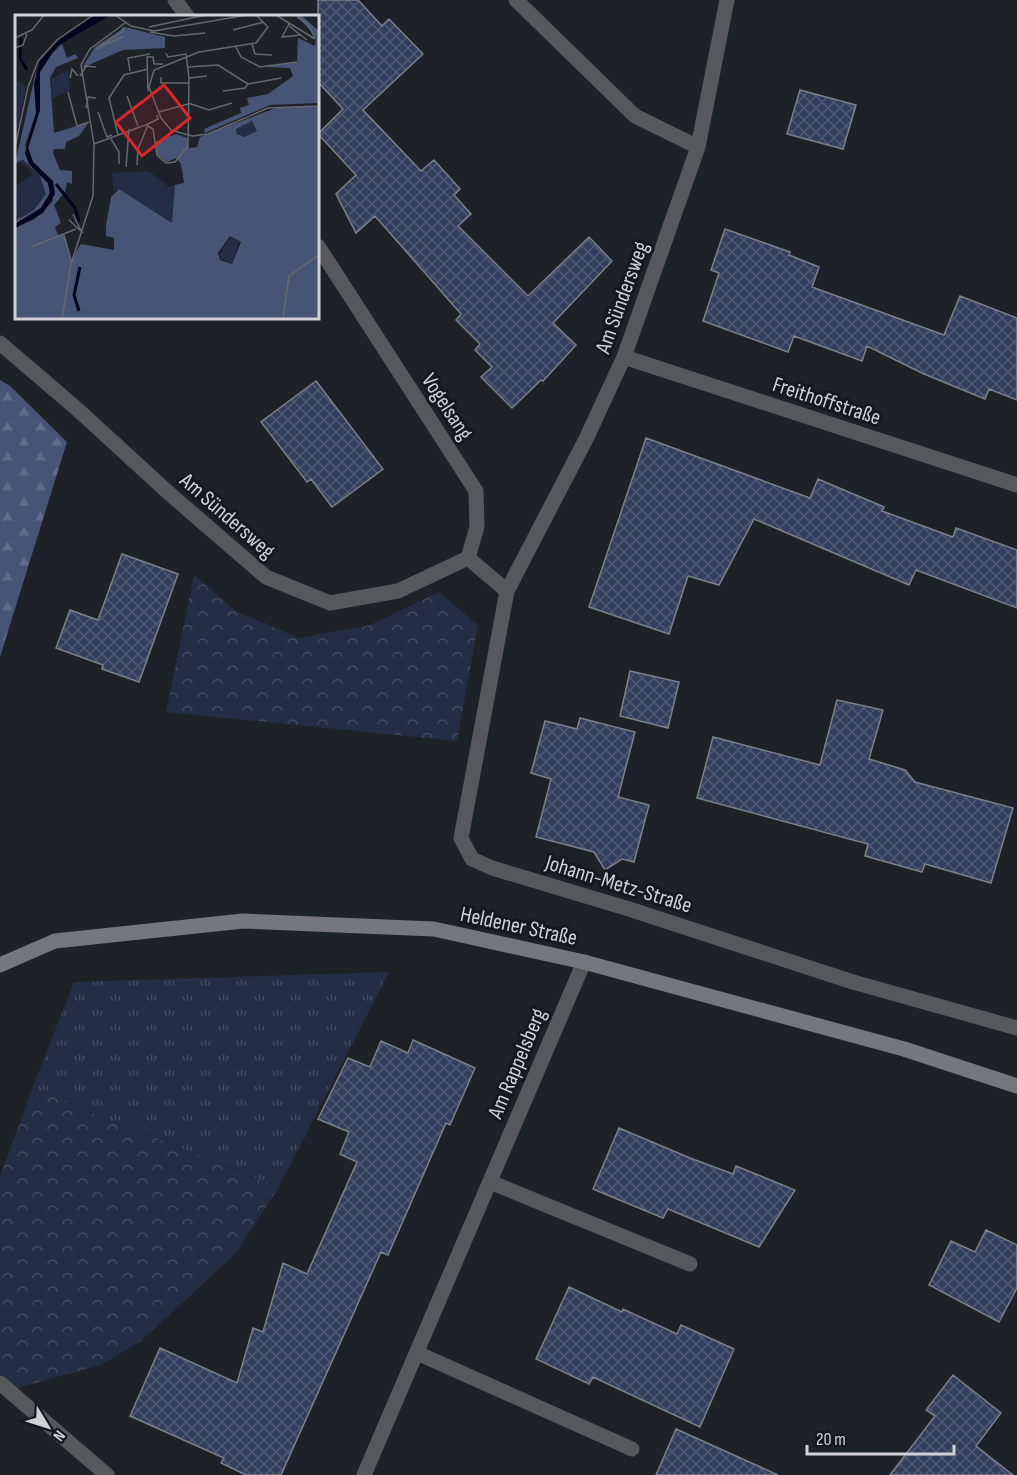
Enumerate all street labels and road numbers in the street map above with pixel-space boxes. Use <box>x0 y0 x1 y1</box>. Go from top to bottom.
street label: Am Sündersweg <box>589 238 655 358</box>
street label: Vogelsang <box>415 368 478 446</box>
street label: Freithoffstraße <box>769 371 884 432</box>
street label: Am Sündersweg <box>173 467 280 565</box>
street label: Johann-Metz-Straße <box>541 849 695 920</box>
street label: Heldener Straße <box>458 901 580 952</box>
street label: Am Rappelsberg <box>482 1004 553 1124</box>

